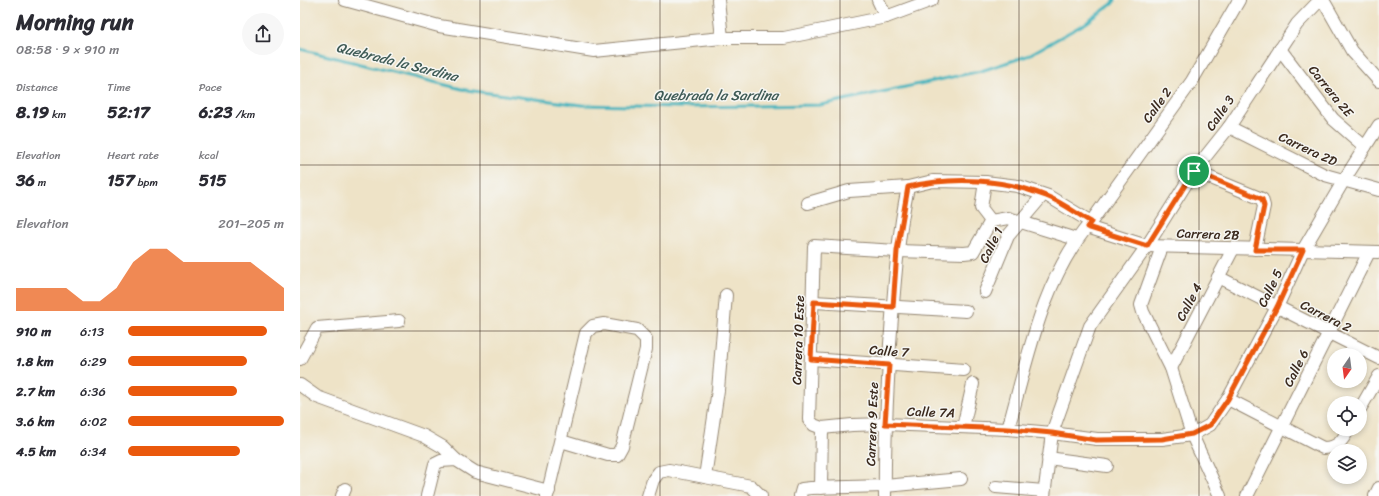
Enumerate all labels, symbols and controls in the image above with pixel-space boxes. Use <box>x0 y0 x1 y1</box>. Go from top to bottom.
text: Morning run <box>16 3 134 42</box>
button: share <box>242 13 284 55</box>
water label: Quebrada la Sardina <box>334 35 462 90</box>
text: 08:58 · 9 × 910 m <box>16 38 119 61</box>
street label: Carrera 2E <box>1303 60 1360 123</box>
text: Distance <box>16 78 58 97</box>
text: Time <box>107 78 131 97</box>
text: Pace <box>199 78 222 97</box>
street label: Calle 2 <box>1136 82 1178 128</box>
water label: Quebrada la Sardina <box>654 83 780 108</box>
street label: Calle 3 <box>1199 90 1241 136</box>
text: 8.19 <box>16 97 49 127</box>
text: 52:17 <box>107 97 150 127</box>
text: 6:23 <box>199 97 233 127</box>
text: km <box>49 105 66 124</box>
text: /km <box>233 105 255 124</box>
street label: Carrera 2D <box>1275 125 1341 173</box>
text: Elevation <box>16 146 61 165</box>
text: Heart rate <box>107 146 159 165</box>
text: kcal <box>199 146 219 165</box>
pin <box>1177 154 1211 188</box>
icon: arrive <box>1183 160 1205 182</box>
text: 36 <box>16 165 35 195</box>
text: 157 <box>107 165 135 195</box>
text: 515 <box>199 165 227 195</box>
text: m <box>35 173 46 192</box>
text: bpm <box>135 173 158 192</box>
text: Elevation <box>16 212 69 235</box>
text: 201–205 m <box>218 212 284 235</box>
street label: Carrera 2B <box>1176 221 1240 247</box>
street label: Calle 1 <box>972 223 1010 267</box>
street label: Calle 5 <box>1251 265 1289 311</box>
street label: Calle 4 <box>1169 279 1209 325</box>
street label: Carrera 2 <box>1296 293 1356 339</box>
street label: Carrera 10 Este <box>785 294 811 385</box>
text: 910 m <box>16 320 51 343</box>
text: 6:13 <box>80 320 104 343</box>
street label: Calle 7 <box>868 338 911 364</box>
street label: Calle 6 <box>1277 345 1315 391</box>
north arrow <box>1327 348 1367 388</box>
map controls <box>1327 348 1367 484</box>
text: 1.8 km <box>16 350 54 373</box>
text: 6:29 <box>80 350 107 373</box>
text: 2.7 km <box>16 380 55 403</box>
text: 6:36 <box>80 380 106 403</box>
street label: Carrera 9 Este <box>859 381 885 466</box>
button: locate <box>1327 396 1367 436</box>
street label: Calle 7A <box>907 400 955 424</box>
text: 3.6 km <box>16 410 55 433</box>
text: 6:02 <box>80 410 107 433</box>
text: 4.5 km <box>16 440 56 463</box>
text: 6:34 <box>80 440 107 463</box>
button: layers <box>1327 444 1367 484</box>

